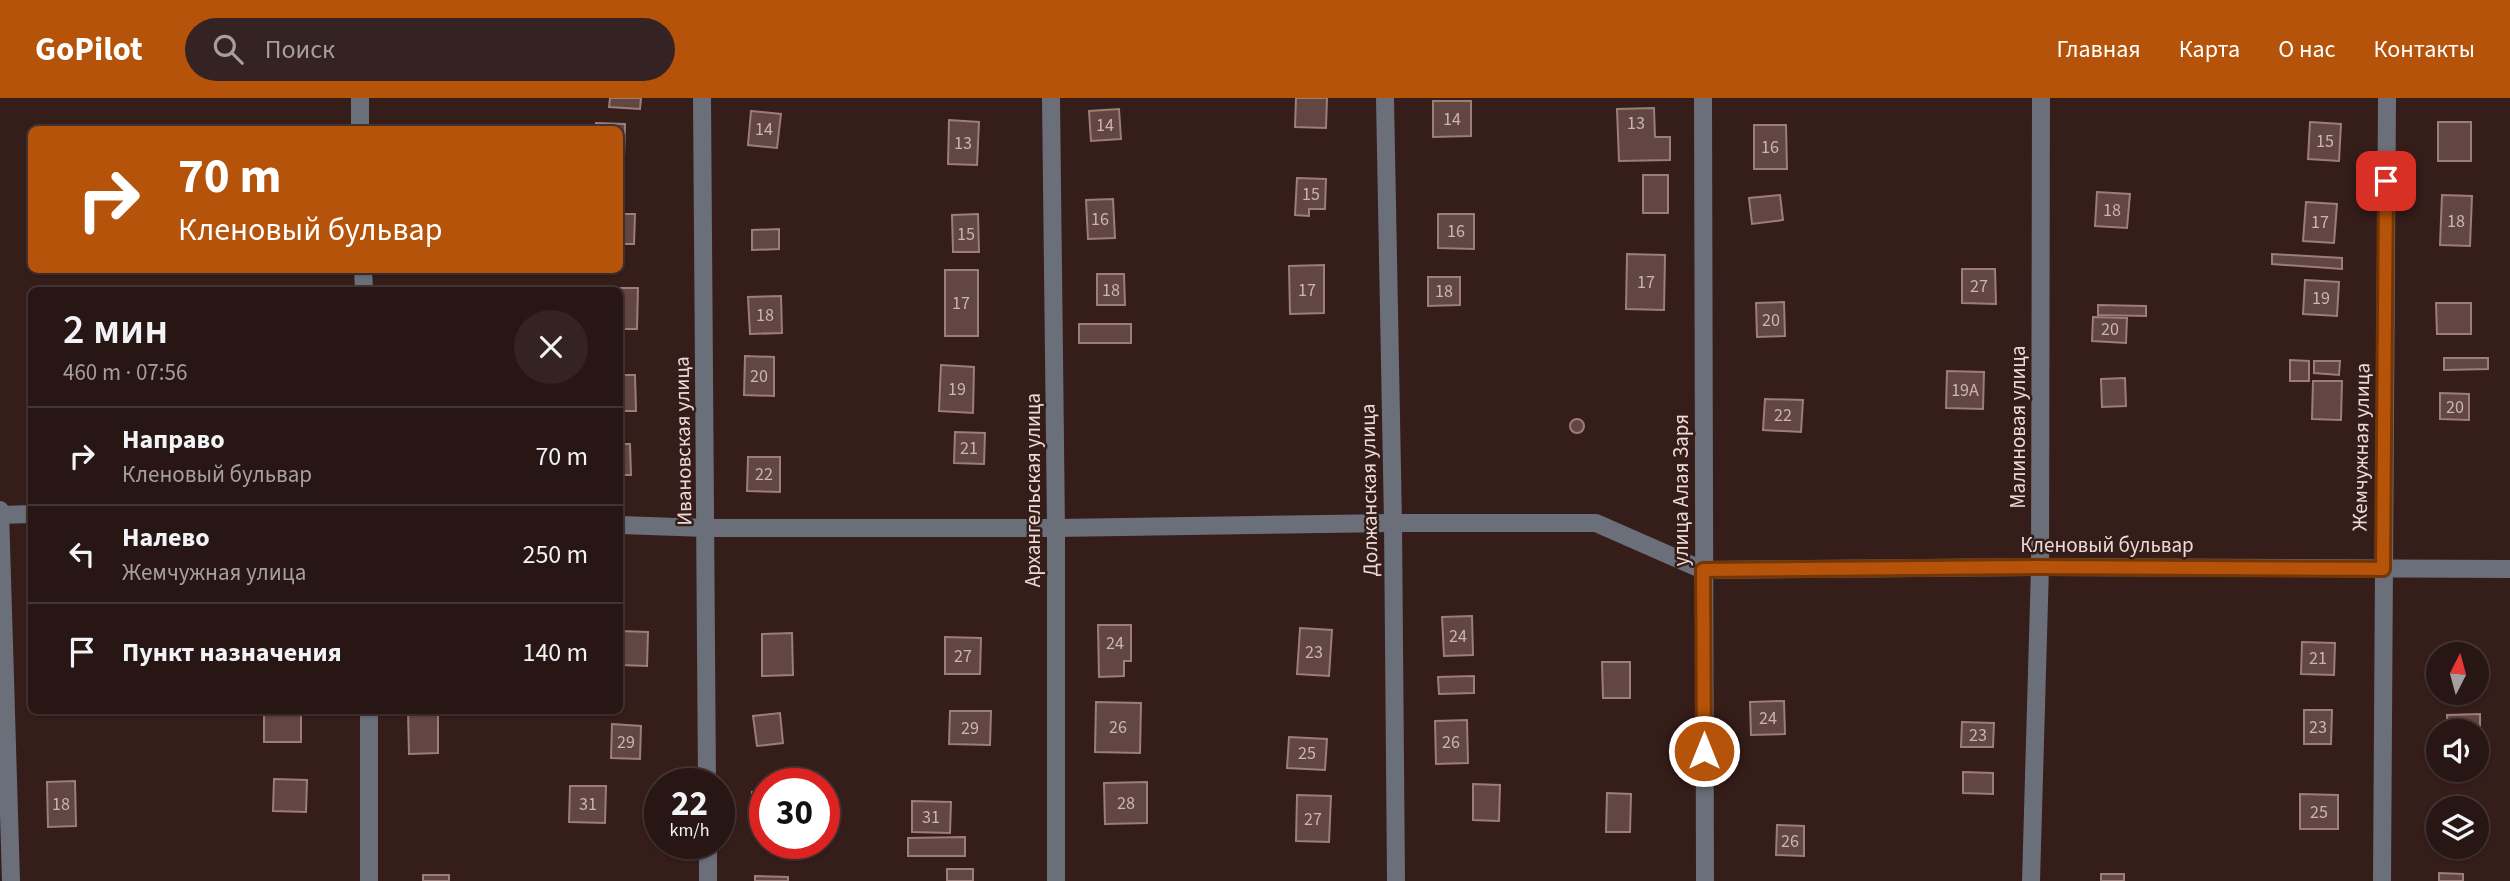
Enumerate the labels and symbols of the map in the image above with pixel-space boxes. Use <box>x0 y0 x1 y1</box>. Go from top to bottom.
house number: 14 <box>1443 107 1461 132</box>
house number: 13 <box>1627 111 1645 136</box>
house number: 14 <box>1096 113 1114 138</box>
house number: 14 <box>755 117 773 142</box>
house number: 15 <box>2316 129 2334 154</box>
house number: 13 <box>954 131 972 156</box>
house number: 16 <box>1761 135 1779 160</box>
pin <box>2356 151 2416 211</box>
house number: 15 <box>1302 182 1320 207</box>
house number: 18 <box>2103 198 2121 223</box>
house number: 16 <box>1091 207 1109 232</box>
house number: 18 <box>2447 209 2465 234</box>
house number: 17 <box>2311 210 2329 235</box>
house number: 16 <box>1447 219 1465 244</box>
house number: 15 <box>957 222 975 247</box>
house number: 17 <box>1637 270 1655 295</box>
house number: 27 <box>1970 274 1988 299</box>
house number: 18 <box>1102 278 1120 303</box>
house number: 17 <box>1298 278 1316 303</box>
house number: 18 <box>1435 279 1453 304</box>
house number: 19 <box>2312 286 2330 311</box>
house number: 17 <box>952 291 970 316</box>
house number: 18 <box>756 303 774 328</box>
house number: 20 <box>1762 308 1780 333</box>
house number: 20 <box>2101 317 2119 342</box>
street label: Малиновая улица <box>2003 345 2033 509</box>
street label: Ивановская улица <box>667 356 699 526</box>
street label: Жемчужная улица <box>2345 363 2377 531</box>
house number: 20 <box>750 364 768 389</box>
house number: 19 <box>948 377 966 402</box>
house number: 19А <box>1951 378 1979 403</box>
street label: Архангельская улица <box>1018 393 1048 587</box>
house number: 20 <box>2446 395 2464 420</box>
street label: Должанская улица <box>1352 403 1386 577</box>
house number: 22 <box>1774 403 1792 428</box>
street label: улица Алая Заря <box>1666 414 1696 566</box>
house number: 21 <box>960 436 978 461</box>
house number: 22 <box>755 462 773 487</box>
street label: Кленовый бульвар <box>2020 530 2194 560</box>
house number: 24 <box>1449 624 1467 649</box>
house number: 24 <box>1106 631 1124 656</box>
house number: 23 <box>1305 640 1323 665</box>
north arrow <box>2426 642 2488 705</box>
house number: 27 <box>954 644 972 669</box>
house number: 21 <box>2309 646 2327 671</box>
house number: 24 <box>1759 706 1777 731</box>
position arrow <box>1667 714 1741 788</box>
house number: 26 <box>1109 715 1127 740</box>
house number: 23 <box>2309 715 2327 740</box>
house number: 29 <box>961 716 979 741</box>
house number: 23 <box>1969 723 1987 748</box>
house number: 29 <box>617 730 635 755</box>
house number: 26 <box>1442 730 1460 755</box>
house number: 25 <box>1298 741 1316 766</box>
speed limit sign: 30 <box>749 768 840 859</box>
house number: 28 <box>1117 791 1135 816</box>
house number: 18 <box>52 792 70 817</box>
house number: 31 <box>579 792 597 817</box>
house number: 25 <box>2310 800 2328 825</box>
house number: 31 <box>922 805 940 830</box>
house number: 27 <box>1304 807 1322 832</box>
house number: 26 <box>1781 829 1799 854</box>

